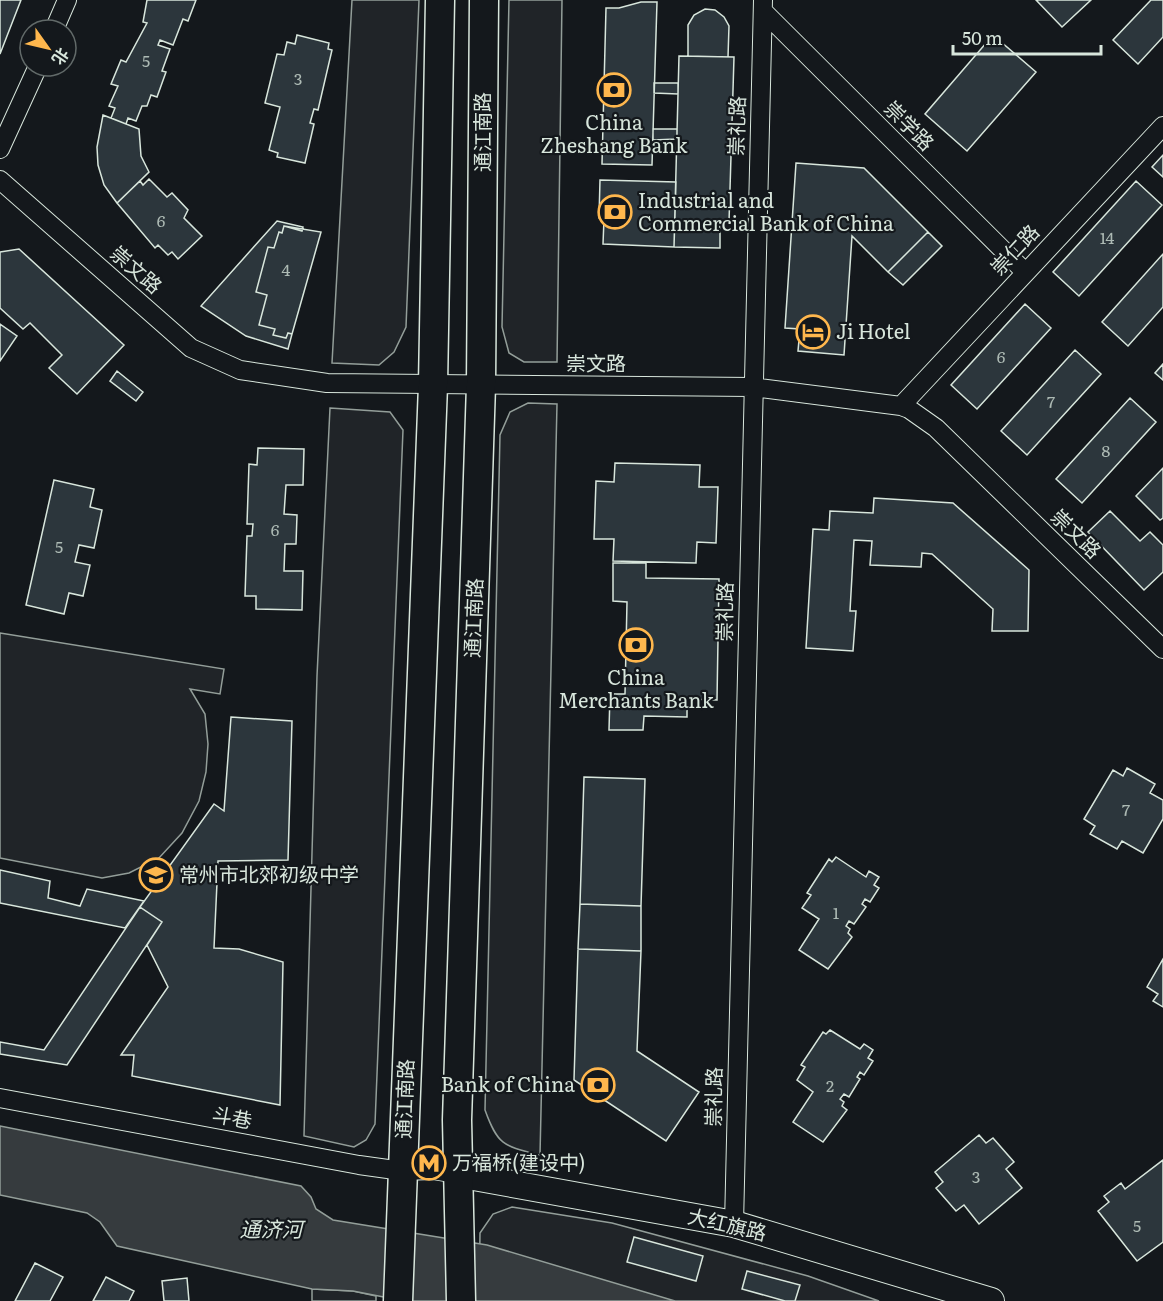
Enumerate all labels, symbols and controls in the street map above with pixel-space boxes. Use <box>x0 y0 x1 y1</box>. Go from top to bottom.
north arrow <box>18 18 78 78</box>
scale bar <box>953 18 1102 56</box>
text: 50 m <box>962 24 1003 51</box>
text: 北 <box>47 44 76 70</box>
house number: 5 <box>142 48 150 72</box>
house number: 3 <box>294 66 302 90</box>
bank icon: China Zheshang Bank <box>596 72 632 108</box>
street label: 通江南路 <box>466 92 496 172</box>
street label: 崇学路 <box>879 93 942 156</box>
street label: 崇礼路 <box>719 95 751 156</box>
place label: China Zheshang Bank <box>541 106 688 159</box>
place label: Industrial and Commercial Bank of China <box>638 184 894 237</box>
bank icon: Industrial and Commercial Bank of China <box>597 194 633 230</box>
house number: 6 <box>157 208 166 232</box>
street label: 崇仁路 <box>982 216 1045 281</box>
house number: 14 <box>1100 225 1115 249</box>
street label: 崇文路 <box>105 237 170 299</box>
house number: 4 <box>282 257 291 281</box>
hotel icon: Ji Hotel <box>795 314 831 350</box>
place label: Ji Hotel <box>836 315 911 345</box>
house number: 6 <box>997 344 1006 368</box>
street label: 崇文路 <box>566 347 626 377</box>
house number: 7 <box>1047 389 1055 413</box>
house number: 8 <box>1102 438 1111 462</box>
street label: 崇文路 <box>1045 501 1109 564</box>
house number: 6 <box>271 517 280 541</box>
house number: 5 <box>55 534 63 558</box>
street label: 通江南路 <box>456 577 488 658</box>
street label: 崇礼路 <box>707 582 739 642</box>
bank icon: China Merchants Bank <box>618 627 654 663</box>
place label: China Merchants Bank <box>558 661 714 714</box>
house number: 7 <box>1122 797 1130 821</box>
school or university icon: 常州市北郊初级中学 <box>138 857 174 893</box>
place label: 常州市北郊初级中学 <box>179 858 359 888</box>
house number: 1 <box>833 900 840 924</box>
street label: 通江南路 <box>387 1058 419 1139</box>
bank icon: Bank of China <box>580 1067 616 1103</box>
street label: 崇礼路 <box>696 1067 728 1127</box>
place label: Bank of China <box>441 1068 575 1098</box>
house number: 2 <box>826 1073 834 1097</box>
street label: 斗巷 <box>210 1097 255 1135</box>
metro station icon: 万福桥(建设中) <box>411 1145 447 1181</box>
place label: 万福桥(建设中) <box>452 1146 585 1176</box>
house number: 3 <box>972 1164 980 1188</box>
street label: 大红旗路 <box>685 1199 770 1247</box>
water label: 通济河 <box>240 1212 306 1243</box>
house number: 5 <box>1133 1213 1141 1237</box>

